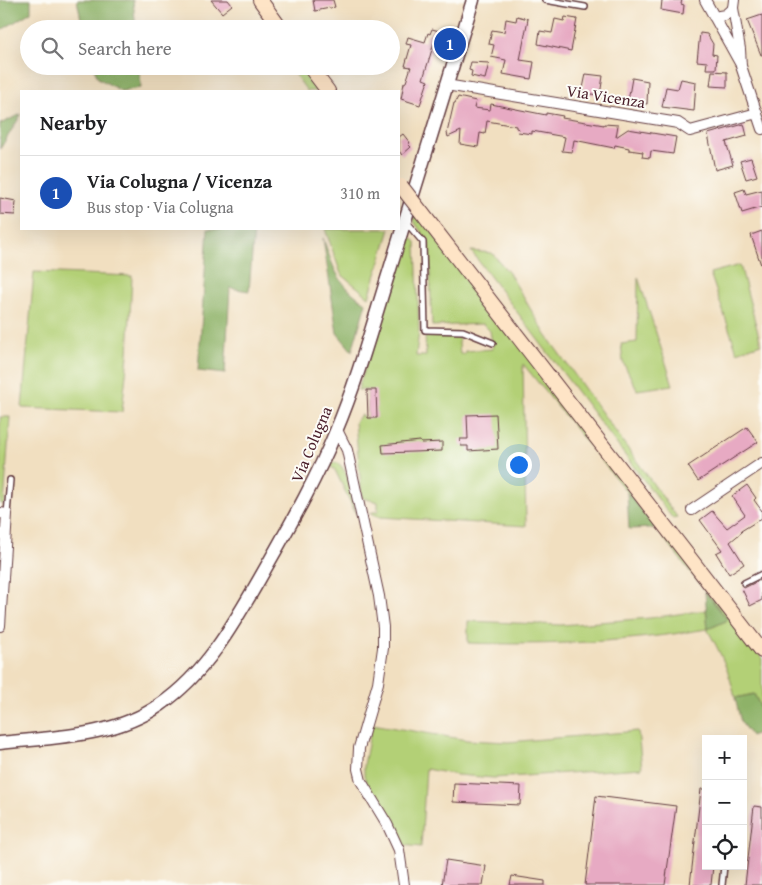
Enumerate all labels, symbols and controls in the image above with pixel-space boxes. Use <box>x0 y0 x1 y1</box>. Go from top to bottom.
search box <box>20 20 400 75</box>
pin: 1 <box>434 25 466 63</box>
icon: search <box>38 34 66 62</box>
text: Search here <box>78 34 172 62</box>
street label: Via Vicenza <box>565 78 647 114</box>
text: Nearby <box>40 107 107 138</box>
text: Via Colugna / Vicenza <box>87 167 272 195</box>
text: 1 <box>52 181 60 205</box>
text: 310 m <box>340 181 380 205</box>
text: Bus stop · Via Colugna <box>87 195 234 219</box>
street label: Via Colugna <box>284 402 338 486</box>
your location <box>506 452 532 478</box>
map controls <box>702 735 747 870</box>
button: + <box>702 735 747 780</box>
button: − <box>702 780 747 825</box>
button: locate <box>702 825 747 870</box>

